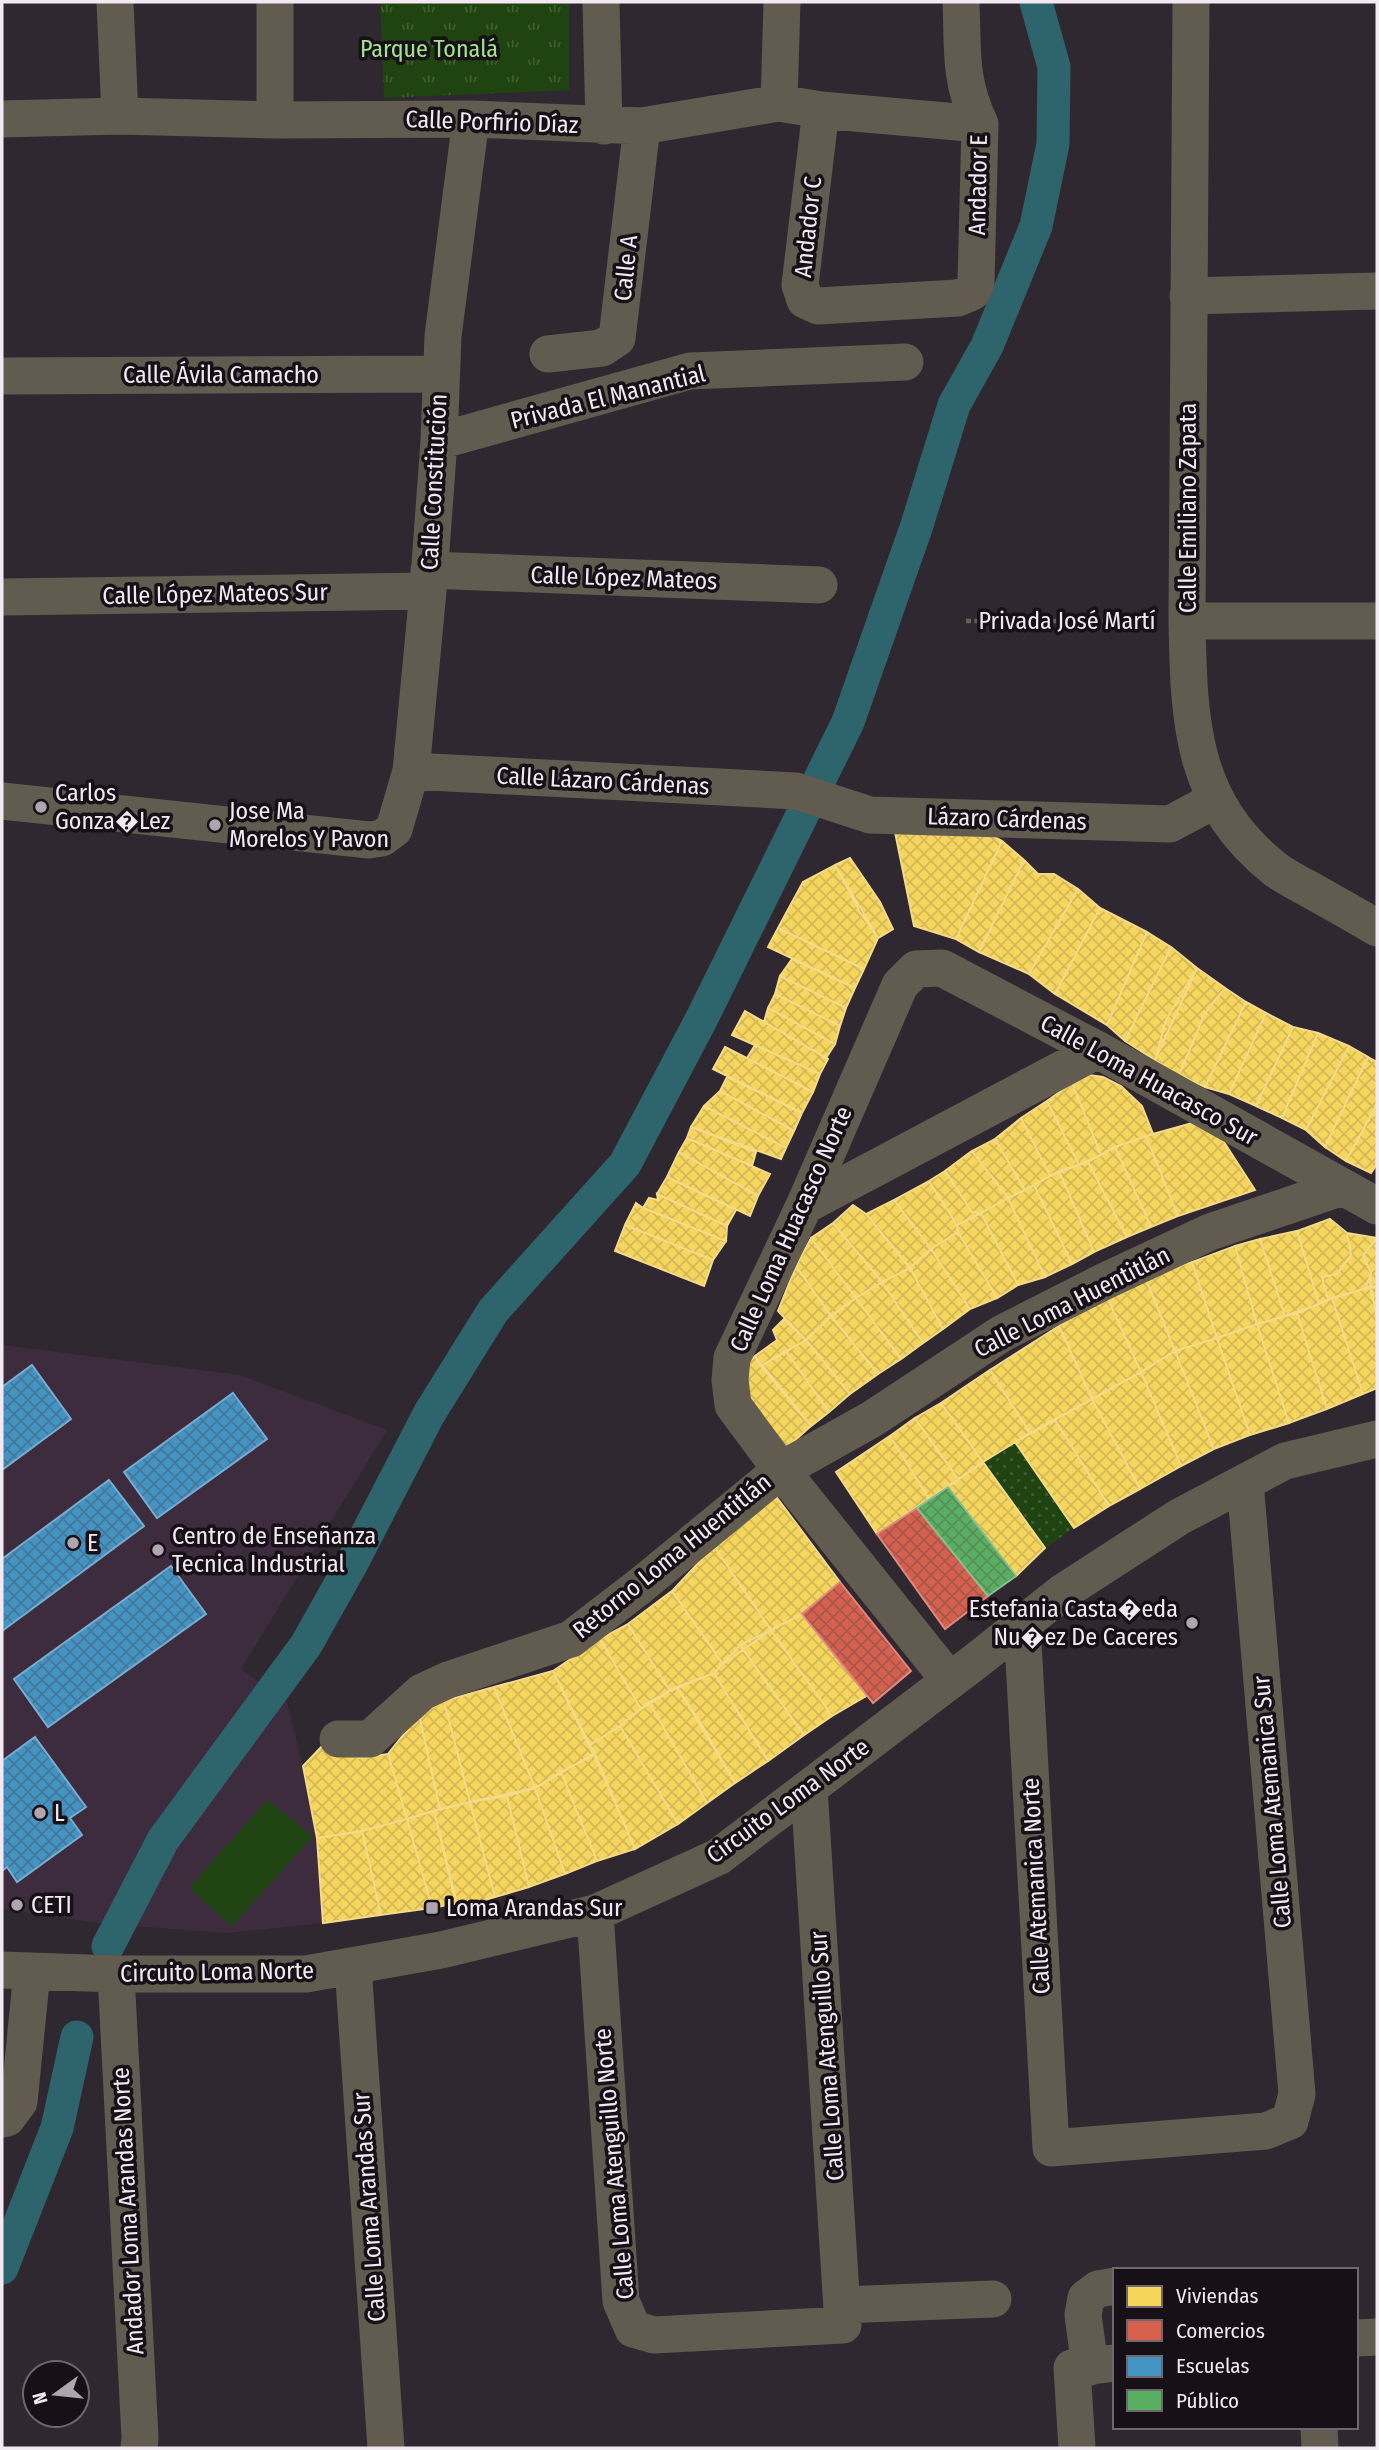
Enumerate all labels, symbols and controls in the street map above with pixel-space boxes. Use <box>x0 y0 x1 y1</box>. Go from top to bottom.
park label: Parque Tonalá <box>360 35 498 63</box>
street label: Calle Porfirio Díaz <box>405 105 579 139</box>
street label: Andador E <box>963 134 993 236</box>
street label: Andador C <box>789 175 827 279</box>
street label: Calle A <box>609 233 643 302</box>
street label: Privada El Manantial <box>508 359 708 435</box>
street label: Calle Ávila Camacho <box>123 360 319 389</box>
street label: Calle Constitución <box>415 393 453 571</box>
street label: Calle Emiliano Zapata <box>1174 403 1202 613</box>
street label: Calle López Mateos <box>530 561 718 595</box>
street label: Calle López Mateos Sur <box>102 578 329 610</box>
street label: Privada José Martí <box>979 607 1155 635</box>
street label: Calle Lázaro Cárdenas <box>496 761 710 801</box>
place label: Carlos Gonza�Lez <box>55 779 170 835</box>
place label: Jose Ma Morelos Y Pavon <box>229 797 389 853</box>
marker: Carlos Gonza�Lez <box>33 799 49 815</box>
street label: Lázaro Cárdenas <box>927 802 1087 836</box>
marker: Jose Ma Morelos Y Pavon <box>207 817 223 833</box>
street label: Calle Loma Huacasco Sur <box>1036 1009 1263 1152</box>
street label: Calle Loma Huacasco Norte <box>724 1102 858 1356</box>
street label: Calle Loma Huentitlán <box>969 1241 1175 1363</box>
street label: Retorno Loma Huentitlán <box>567 1468 777 1644</box>
place label: Centro de Enseñanza Tecnica Industrial <box>172 1522 376 1578</box>
place label: E <box>87 1529 98 1557</box>
marker: E <box>65 1535 81 1551</box>
marker: Centro de Enseñanza Tecnica Industrial <box>150 1542 166 1558</box>
place label: Estefania Casta�eda Nu�ez De Caceres <box>969 1595 1178 1651</box>
marker: Estefania Casta�eda Nu�ez De Caceres <box>1184 1615 1200 1631</box>
street label: Calle Loma Atemanica Sur <box>1247 1674 1297 1929</box>
street label: Circuito Loma Norte <box>701 1733 875 1869</box>
street label: Calle Atemanica Norte <box>1016 1777 1056 1995</box>
place label: L <box>54 1799 65 1827</box>
marker: L <box>32 1805 48 1821</box>
place label: CETI <box>31 1891 72 1919</box>
place label: Loma Arandas Sur <box>446 1894 623 1922</box>
marker: CETI <box>9 1897 25 1913</box>
marker: Loma Arandas Sur <box>424 1900 440 1916</box>
street label: Calle Loma Atenguillo Sur <box>804 1930 850 2182</box>
street label: Circuito Loma Norte <box>120 1956 314 1988</box>
street label: Calle Loma Atenguillo Norte <box>588 2027 640 2301</box>
street label: Andador Loma Arandas Norte <box>106 2067 150 2355</box>
street label: Calle Loma Arandas Sur <box>347 2091 391 2323</box>
legend <box>1113 2268 1358 2429</box>
text: Viviendas <box>1176 2283 1258 2309</box>
text: Comercios <box>1176 2318 1265 2344</box>
text: Escuelas <box>1176 2353 1249 2379</box>
north arrow <box>21 2359 91 2429</box>
text: Público <box>1176 2388 1239 2414</box>
text: N <box>27 2390 53 2407</box>

